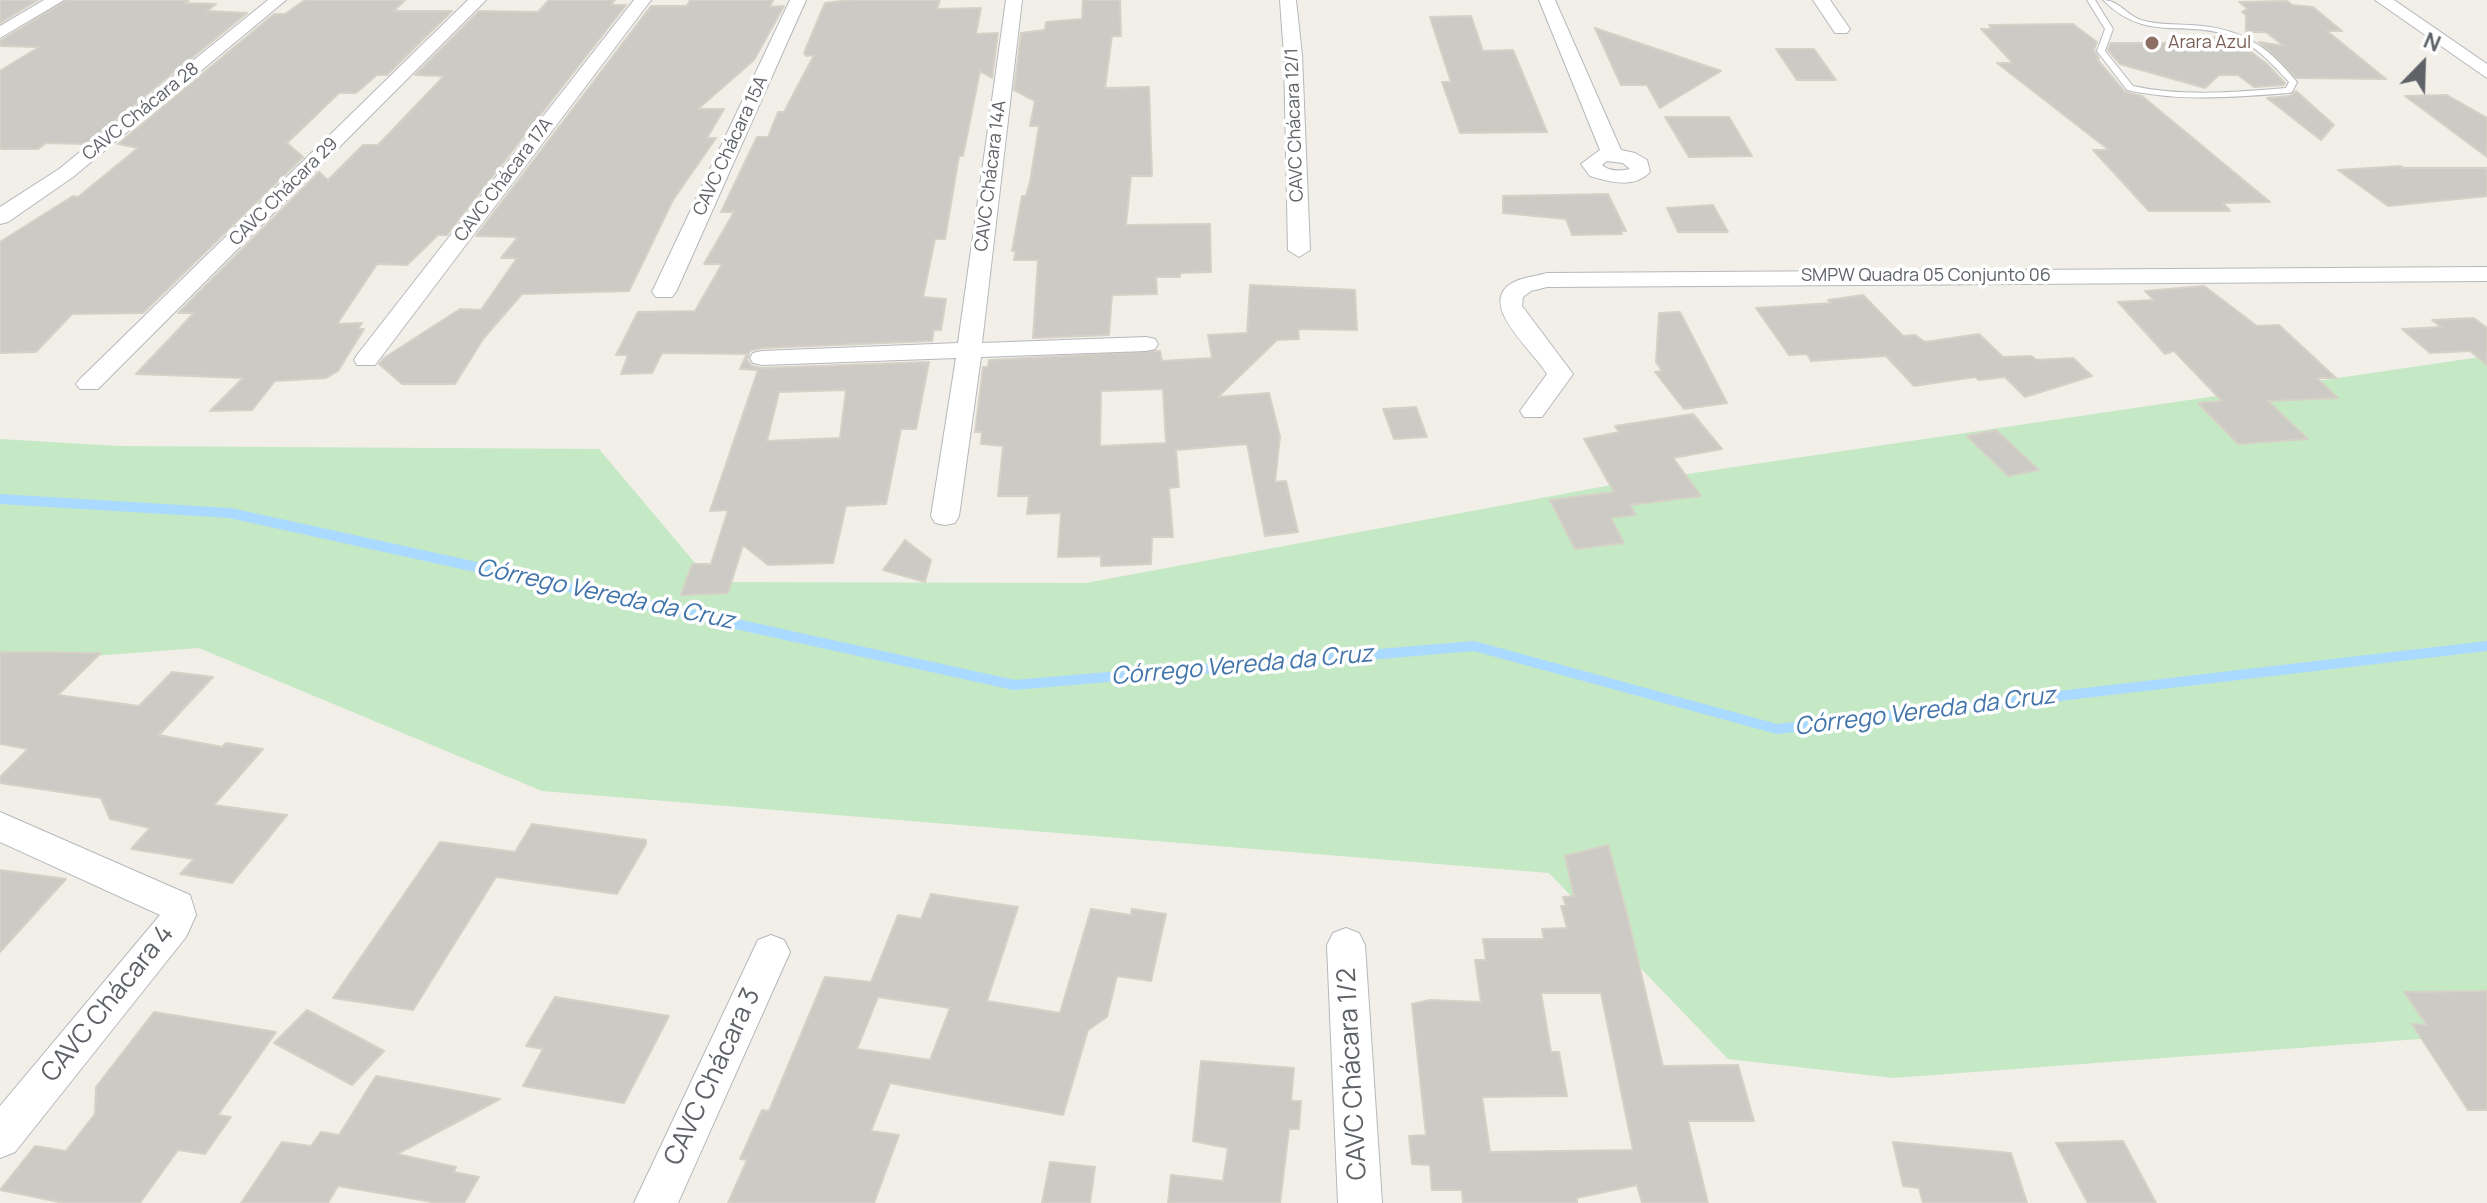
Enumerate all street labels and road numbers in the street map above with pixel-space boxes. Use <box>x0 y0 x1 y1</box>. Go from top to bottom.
street label: CAVC Chácara 12/1 <box>1282 48 1308 202</box>
street label: CAVC Chácara 28 <box>78 58 204 166</box>
street label: CAVC Chácara 15A <box>689 73 773 219</box>
street label: CAVC Chácara 14A <box>971 99 1011 253</box>
street label: CAVC Chácara 17A <box>450 114 558 246</box>
street label: CAVC Chácara 29 <box>225 133 343 251</box>
street label: SMPW Quadra 05 Conjunto 06 <box>1801 265 2051 287</box>
street label: CAVC Chácara 4 <box>35 919 181 1089</box>
street label: CAVC Chácara 1/2 <box>1332 967 1374 1181</box>
street label: CAVC Chácara 3 <box>658 983 768 1171</box>

